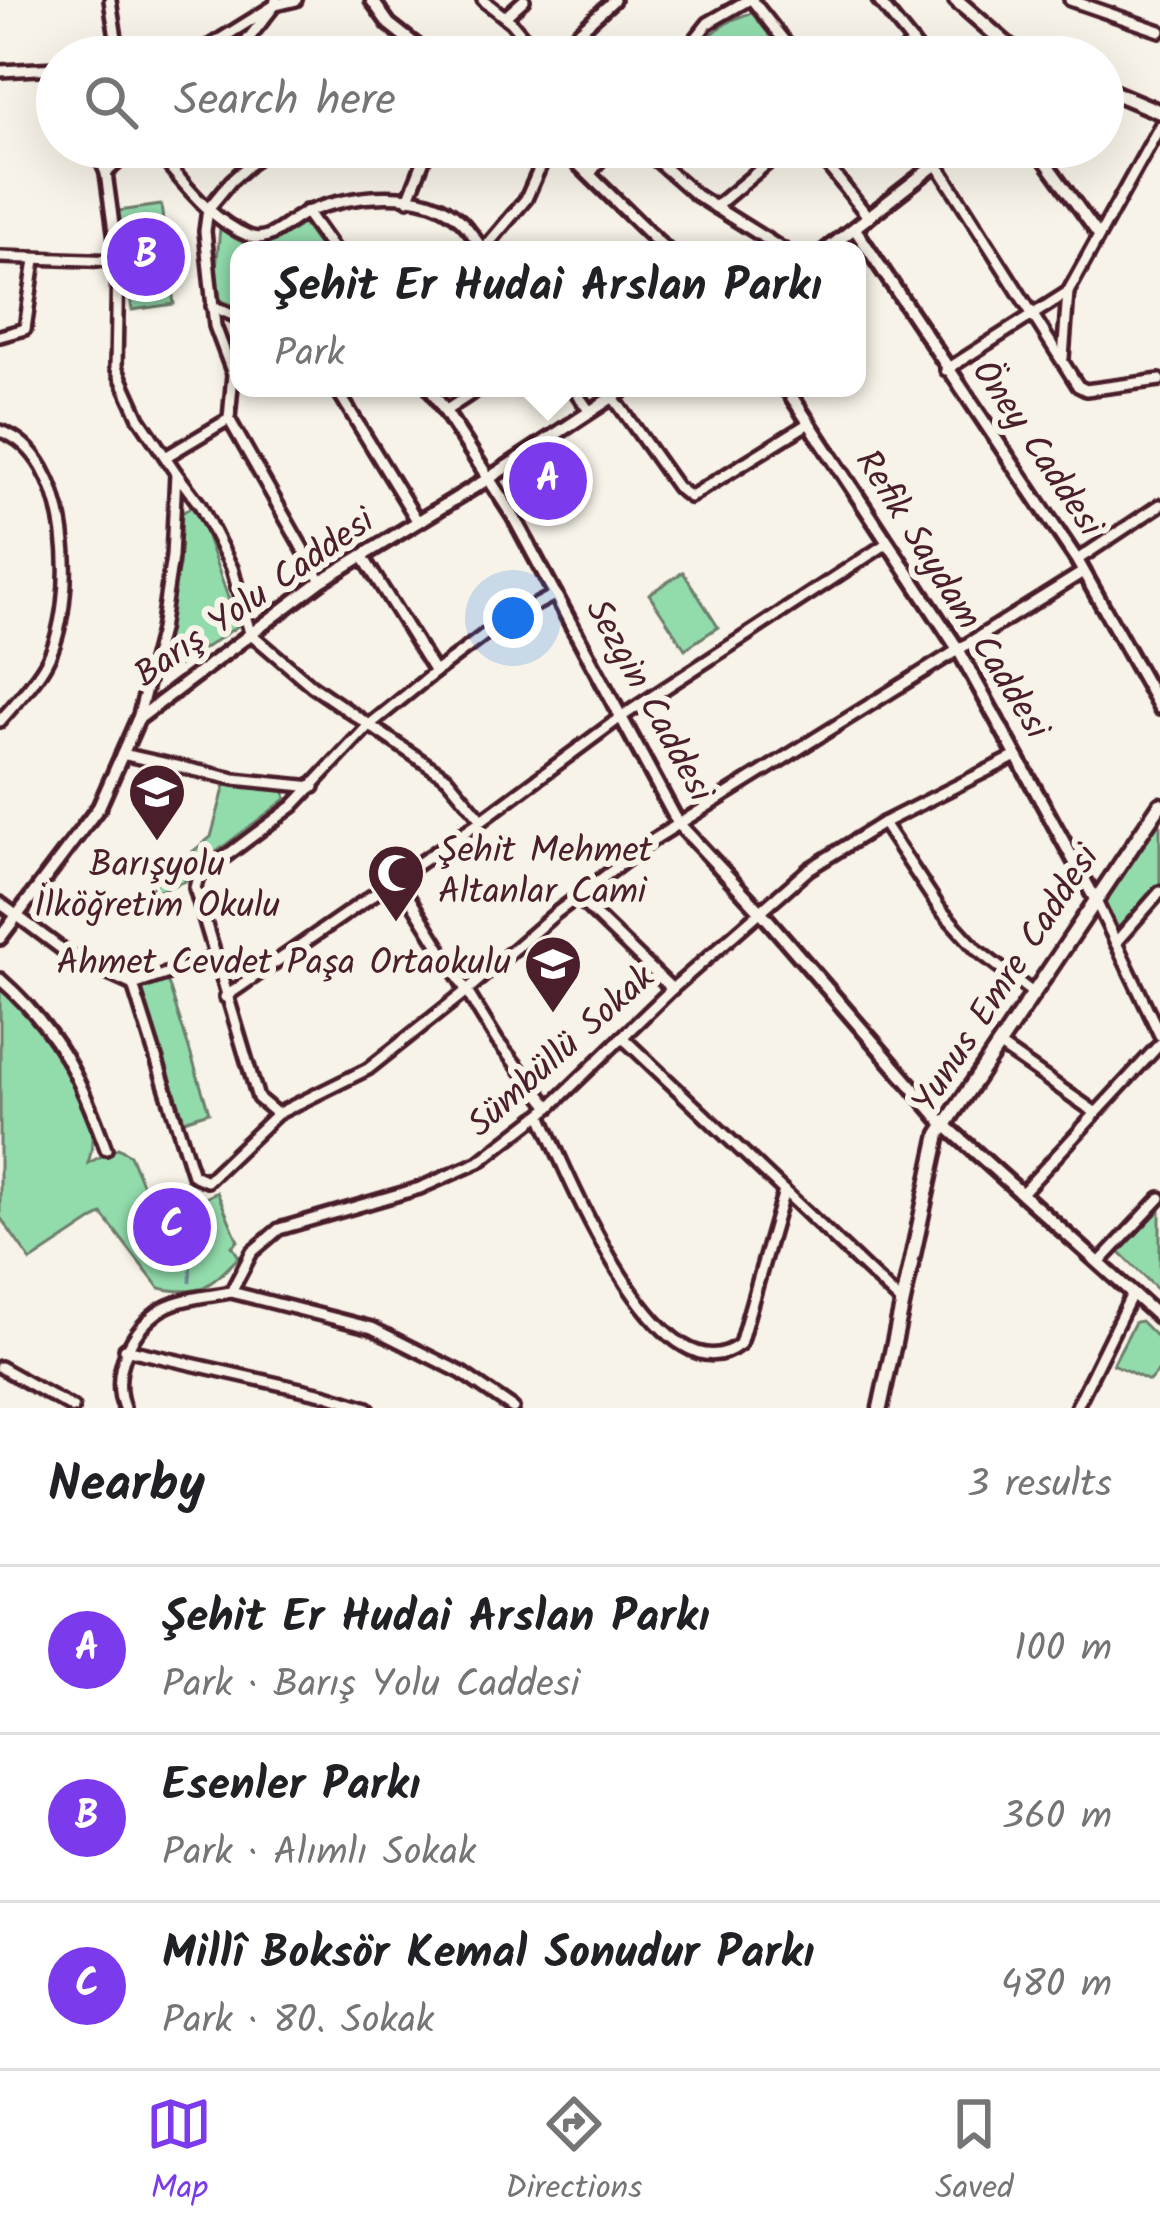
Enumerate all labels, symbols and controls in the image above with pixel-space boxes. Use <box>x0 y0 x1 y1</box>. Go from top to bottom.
search box <box>36 36 1124 168</box>
text: Search here <box>174 66 396 138</box>
icon: search <box>78 69 144 135</box>
pin: B <box>107 212 185 302</box>
popup <box>230 241 866 397</box>
text: Şehit Er Hudai Arslan Parkı <box>274 252 822 324</box>
text: Park <box>274 324 345 386</box>
street label: Öney Caddesi <box>956 349 1117 550</box>
pin: A <box>509 436 587 526</box>
street label: Refik Saydam Caddesi <box>839 439 1064 752</box>
street label: Barış Yolu Caddesi <box>123 494 388 703</box>
your location <box>483 588 543 648</box>
street label: Sezgin Caddesi <box>569 589 728 814</box>
school or university icon: Barışyolu İlköğretim Okulu <box>126 761 188 843</box>
place label: Şehit Mehmet Altanlar Cami <box>438 824 654 922</box>
street label: Yunus Emre Caddesi <box>898 833 1116 1126</box>
place label: Barışyolu İlköğretim Okulu <box>34 838 280 936</box>
mosque icon: Şehit Mehmet Altanlar Cami <box>365 842 427 924</box>
school or university icon: Ahmet Cevdet Paşa Ortaokulu <box>522 933 584 1015</box>
place label: Ahmet Cevdet Paşa Ortaokulu <box>57 936 511 993</box>
street label: Sümbüllü Sokak <box>455 951 670 1152</box>
pin: C <box>133 1182 211 1272</box>
text: Nearby <box>48 1446 205 1527</box>
text: 3 results <box>967 1455 1112 1517</box>
text: Şehit Er Hudai Arslan Parkı <box>162 1583 709 1655</box>
text: A <box>75 1619 99 1681</box>
text: 100 m <box>1014 1619 1112 1681</box>
text: Park · Barış Yolu Caddesi <box>162 1655 580 1717</box>
text: Esenler Parkı <box>162 1751 420 1823</box>
text: B <box>75 1787 99 1849</box>
text: 360 m <box>1002 1787 1112 1849</box>
text: Park · Alımlı Sokak <box>162 1823 476 1885</box>
text: Millî Boksör Kemal Sonudur Parkı <box>162 1919 814 1991</box>
text: C <box>75 1955 99 2017</box>
text: 480 m <box>1001 1955 1112 2017</box>
text: Park · 80. Sokak <box>162 1991 434 2053</box>
tab: Map <box>146 2091 212 2216</box>
tab: Directions <box>505 2091 642 2216</box>
tab: Saved <box>935 2091 1014 2216</box>

